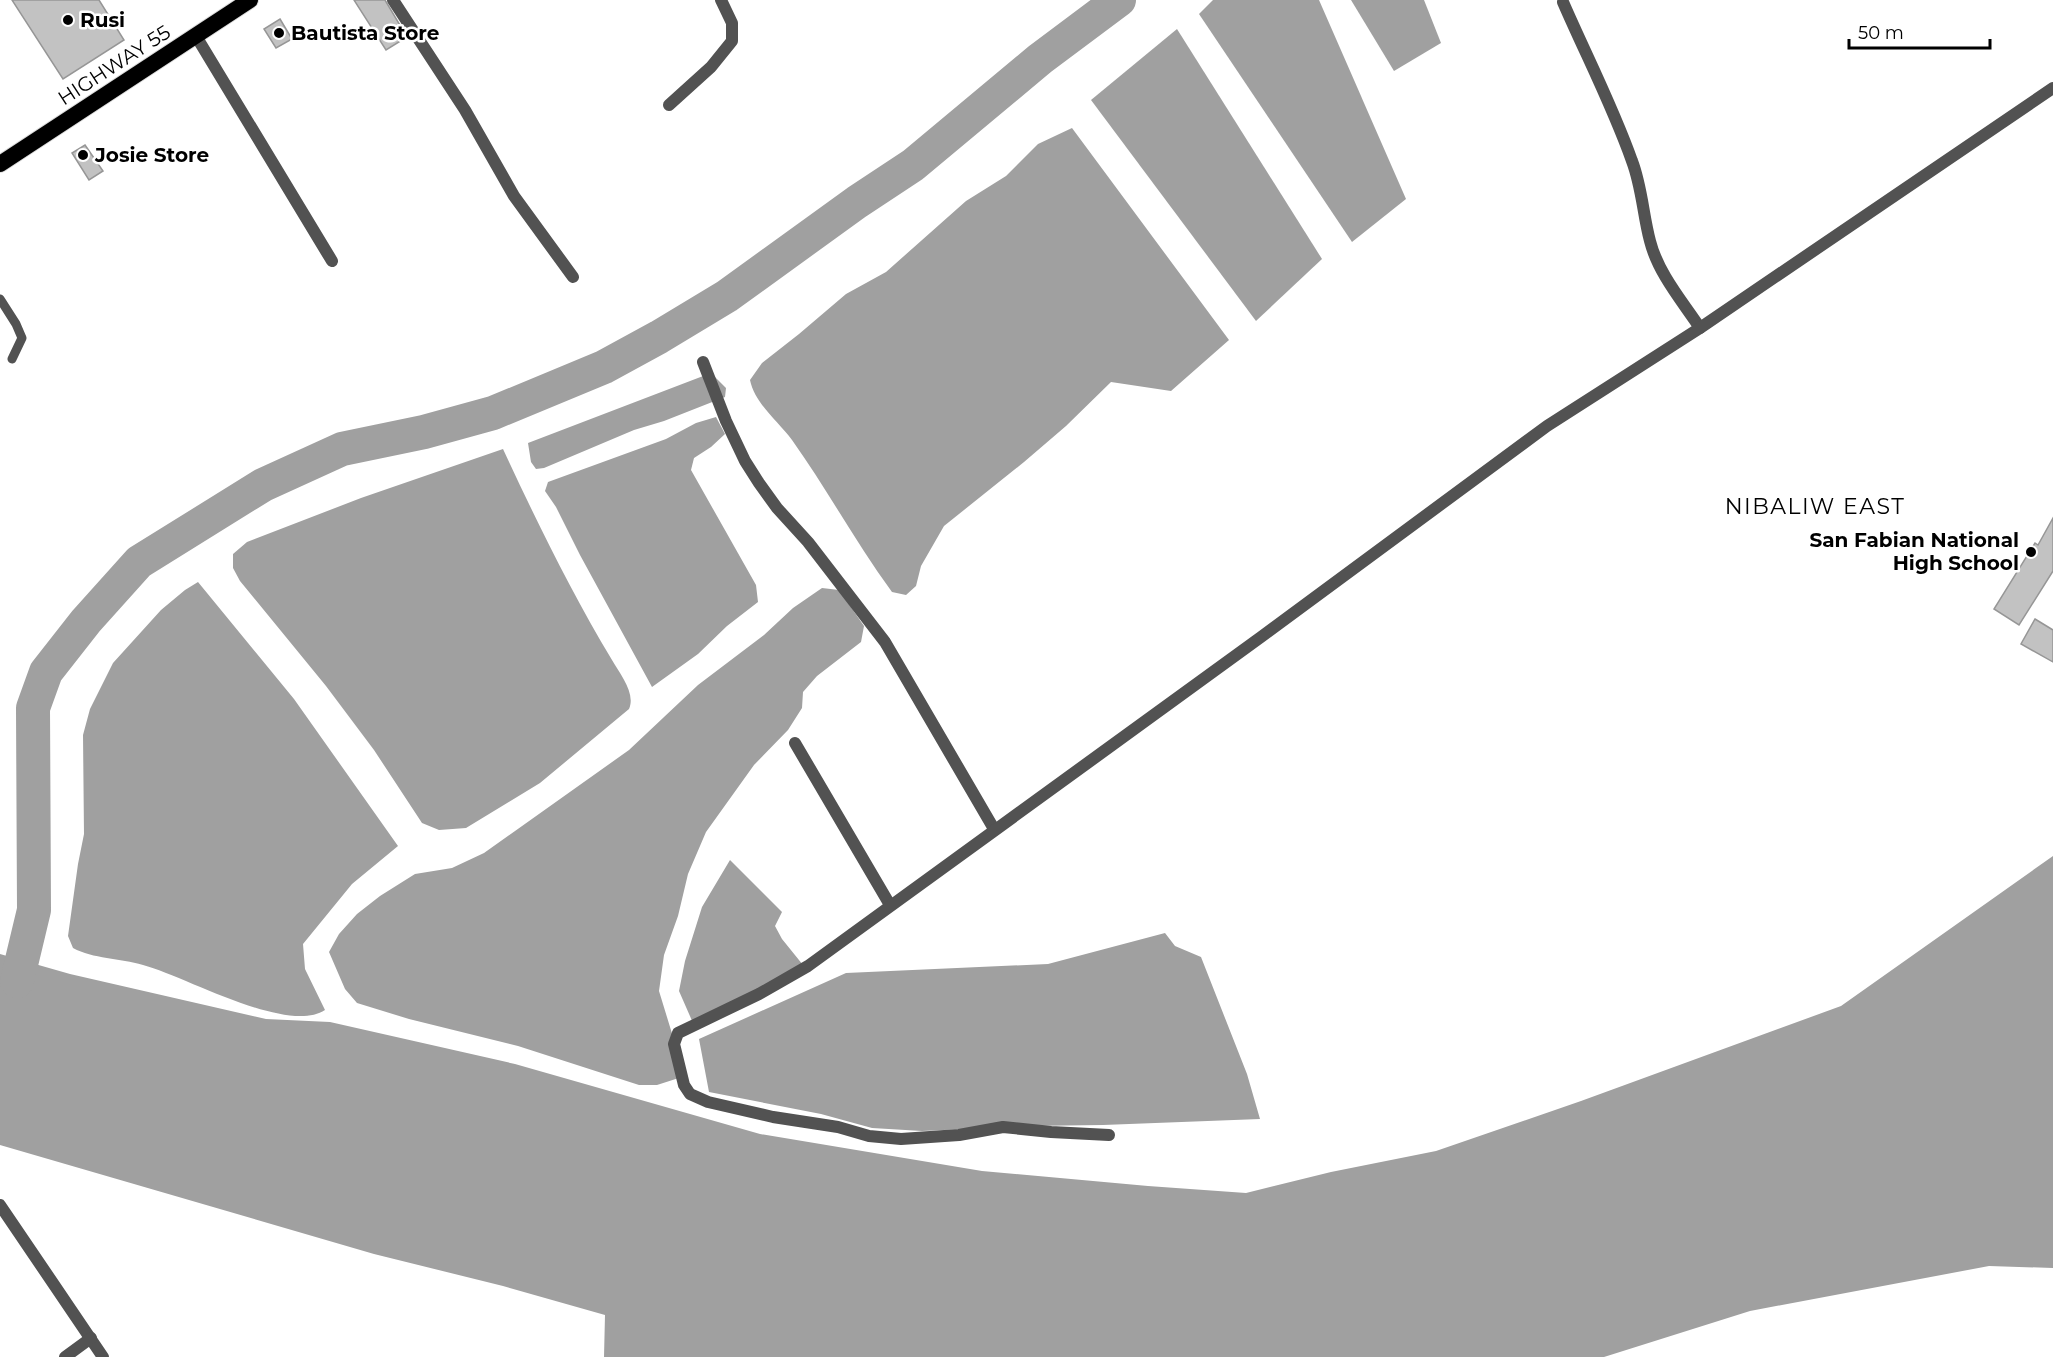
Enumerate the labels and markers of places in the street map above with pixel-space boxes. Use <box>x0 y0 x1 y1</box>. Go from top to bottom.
place label: Rusi <box>80 8 125 32</box>
marker: Rusi <box>61 13 75 27</box>
place label: Bautista Store <box>291 21 439 45</box>
marker: Bautista Store <box>272 26 286 40</box>
place label: Josie Store <box>94 143 209 167</box>
marker: Josie Store <box>76 148 90 162</box>
place label: San Fabian National High School <box>1809 528 2019 575</box>
marker: San Fabian National High School <box>2024 545 2038 559</box>

